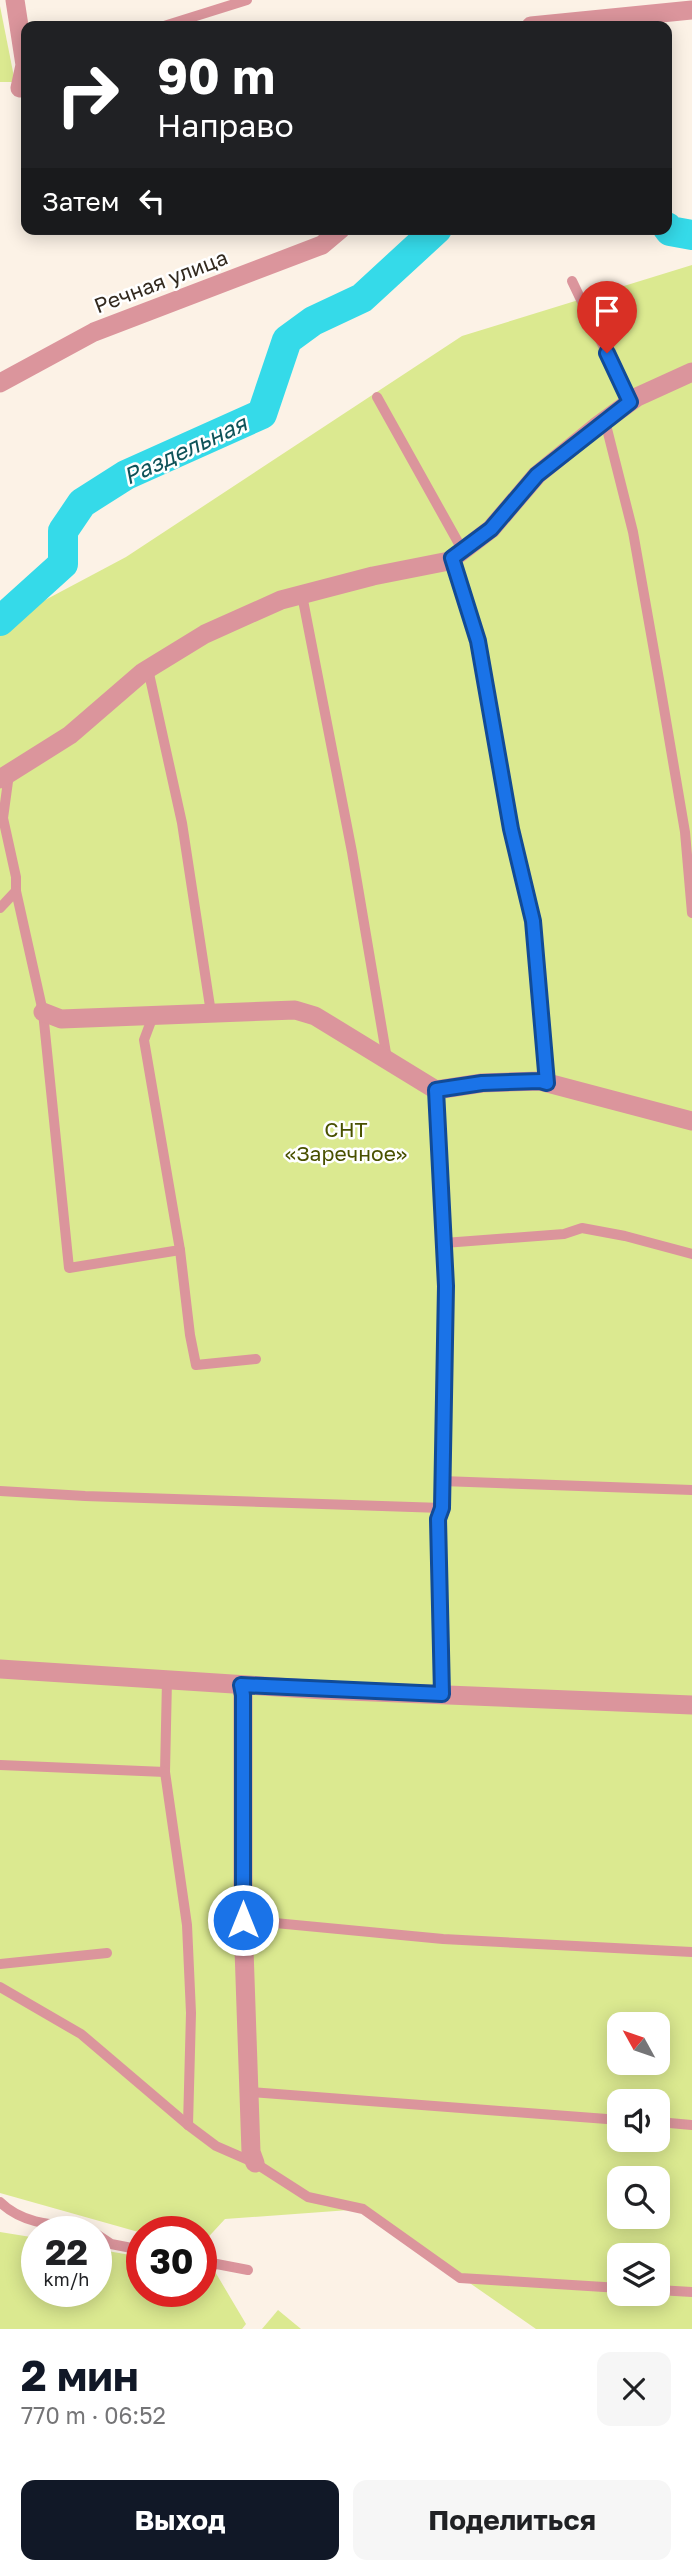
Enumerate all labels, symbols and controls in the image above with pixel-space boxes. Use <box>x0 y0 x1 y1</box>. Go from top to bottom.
text: 90 m <box>157 46 275 105</box>
icon: right <box>42 49 133 140</box>
text: Направо <box>157 106 294 144</box>
icon: left <box>133 182 171 220</box>
text: Затем <box>42 186 119 217</box>
street label: Речная улица <box>90 244 231 318</box>
pin <box>577 281 637 353</box>
icon: arrive <box>588 292 626 330</box>
water label: Раздельная <box>118 408 252 490</box>
park label: СНТ «Заречное» <box>285 1116 407 1166</box>
position arrow <box>206 1883 280 1957</box>
north arrow <box>607 2012 670 2076</box>
map controls <box>607 2012 670 2306</box>
button: sound <box>607 2089 670 2152</box>
button: search <box>607 2166 670 2229</box>
speed limit sign: 30 <box>126 2216 217 2307</box>
text: 22 <box>45 2231 88 2273</box>
button: layers <box>607 2243 670 2306</box>
text: km/h <box>44 2268 89 2290</box>
text: 2 мин <box>21 2350 139 2400</box>
button: close <box>597 2352 671 2426</box>
text: 770 m · 06:52 <box>21 2401 166 2429</box>
button: Выход <box>21 2480 339 2560</box>
button: Поделиться <box>353 2480 671 2560</box>

